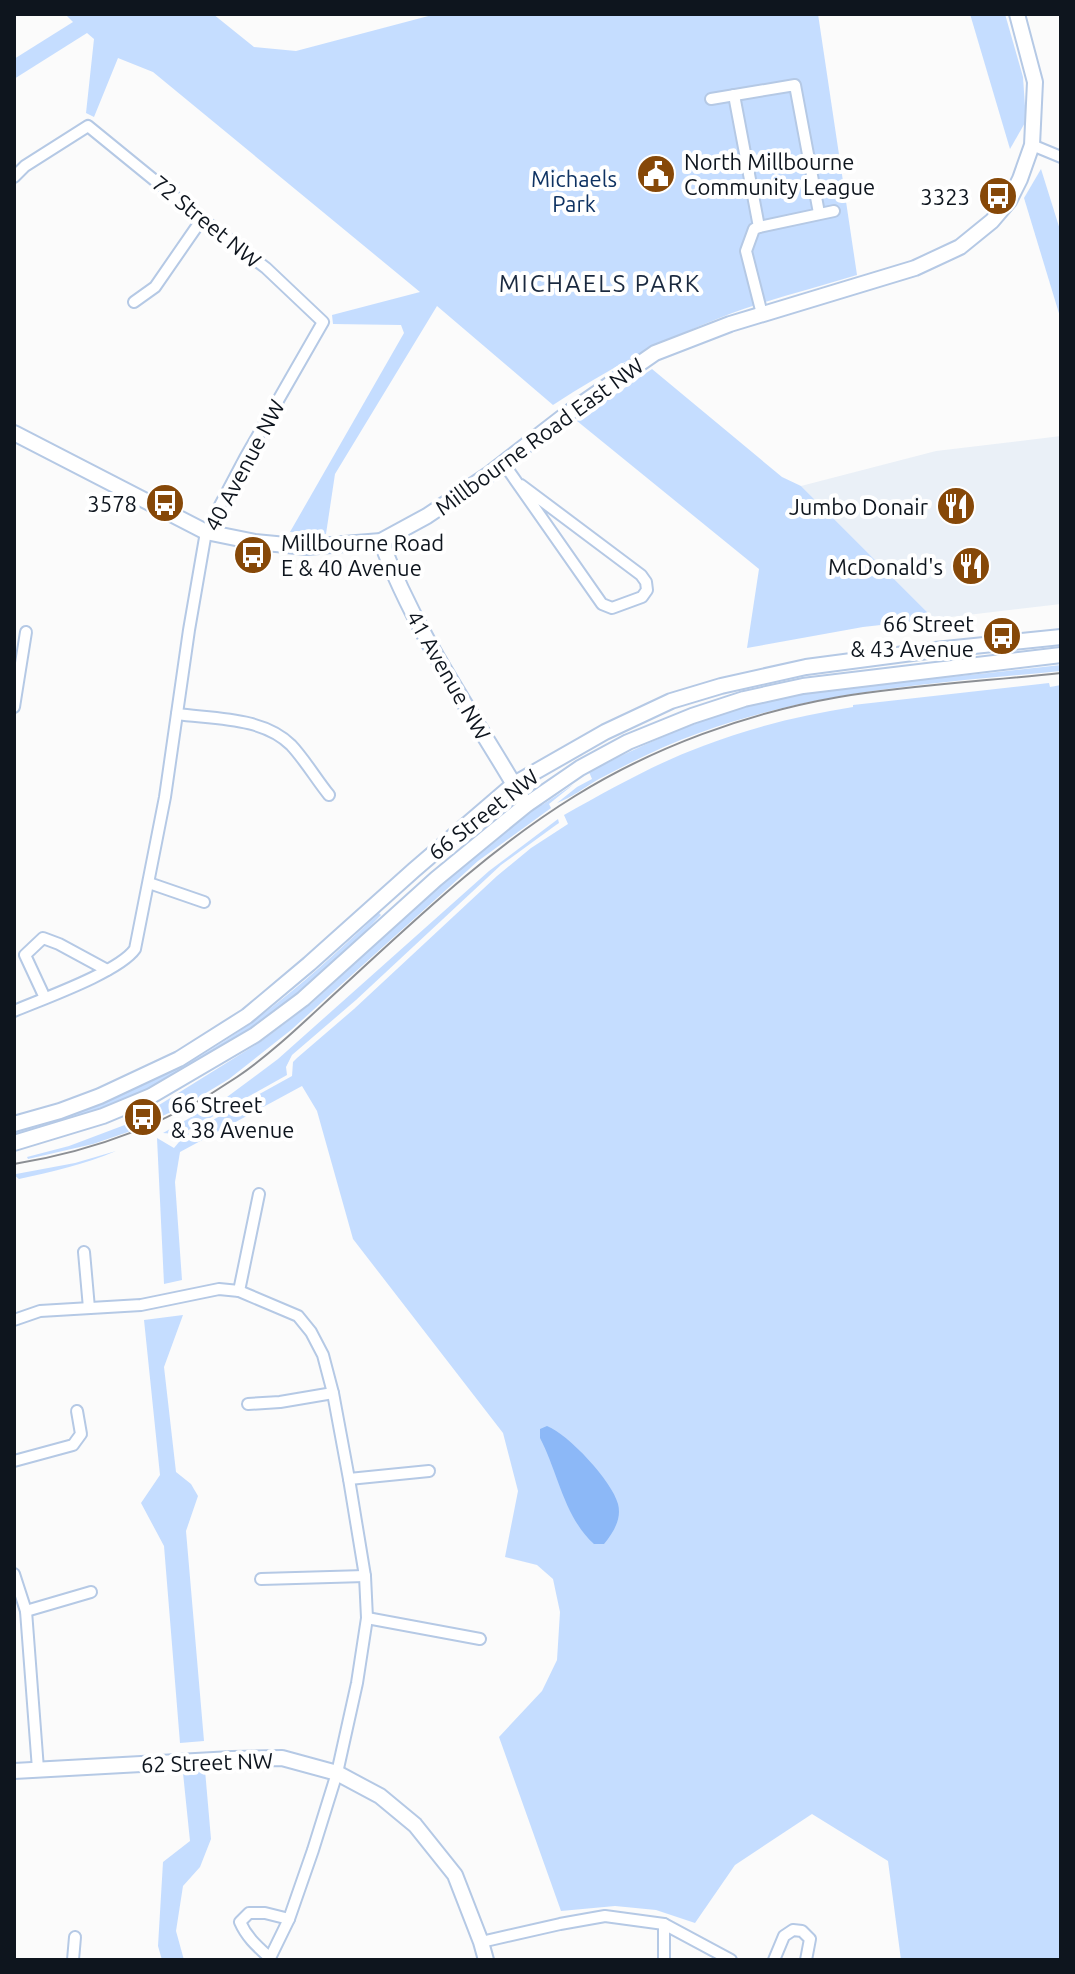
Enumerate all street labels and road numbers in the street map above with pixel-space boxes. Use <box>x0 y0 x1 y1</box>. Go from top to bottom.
street label: 72 Street NW <box>148 170 266 272</box>
street label: Millbourne Road East NW <box>430 352 648 520</box>
street label: 40 Avenue NW <box>199 395 289 535</box>
street label: 41 Avenue NW <box>402 606 496 744</box>
street label: 66 Street NW <box>423 763 543 865</box>
street label: 62 Street NW <box>140 1747 274 1777</box>

